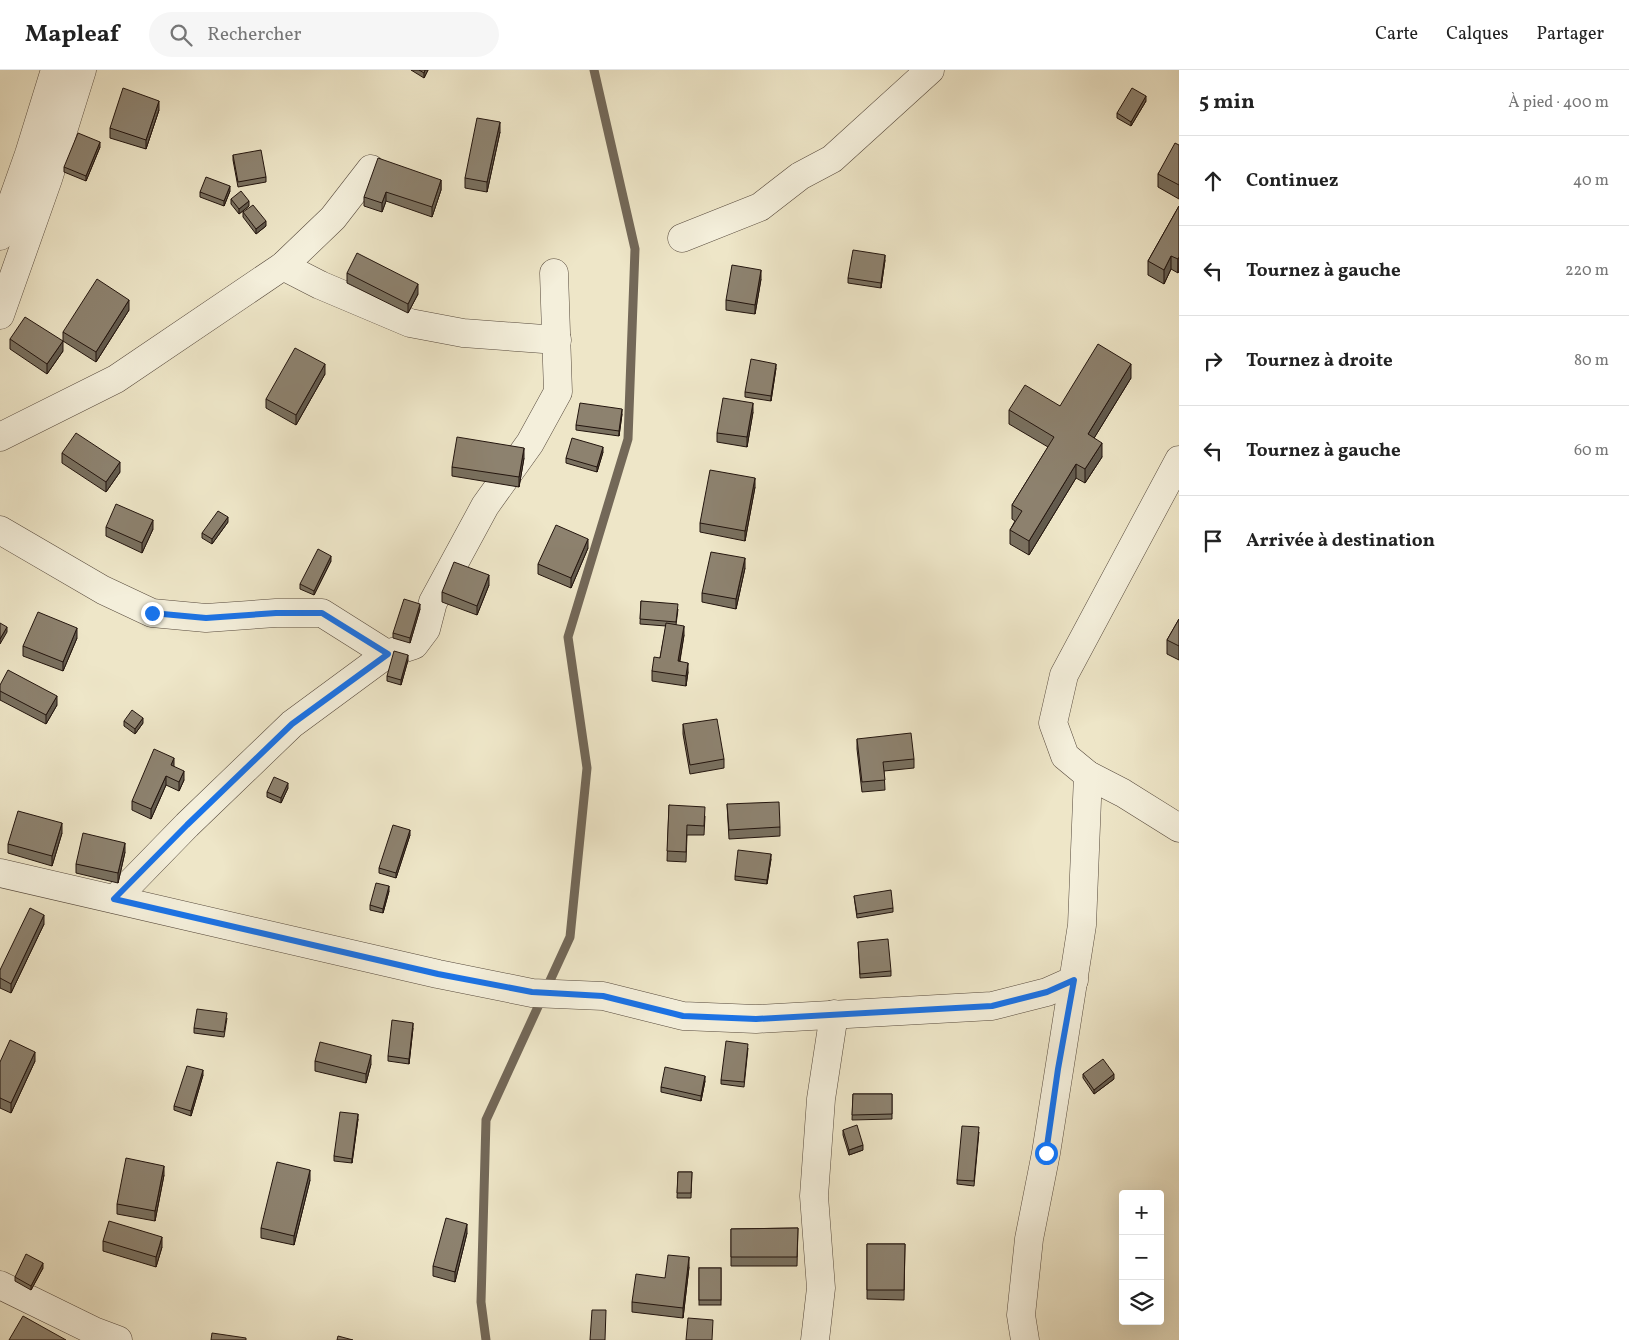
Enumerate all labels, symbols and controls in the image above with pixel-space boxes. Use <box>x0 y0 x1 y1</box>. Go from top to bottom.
search box <box>149 12 499 57</box>
text: Mapleaf <box>25 18 119 52</box>
icon: search <box>167 21 195 49</box>
text: Rechercher <box>207 22 302 48</box>
text: Carte <box>1375 22 1418 47</box>
text: Calques <box>1446 22 1508 47</box>
text: Partager <box>1536 22 1604 47</box>
text: 5 min <box>1199 88 1255 117</box>
text: À pied · 400 m <box>1508 92 1609 114</box>
icon: ahead <box>1199 167 1227 195</box>
text: Continuez <box>1246 168 1338 194</box>
text: 40 m <box>1573 170 1609 192</box>
icon: left <box>1199 257 1227 285</box>
text: Tournez à gauche <box>1246 258 1401 284</box>
text: 220 m <box>1565 260 1609 282</box>
icon: right <box>1199 347 1227 375</box>
text: Tournez à droite <box>1246 348 1393 374</box>
text: 80 m <box>1574 350 1609 372</box>
icon: left <box>1199 437 1227 465</box>
text: Tournez à gauche <box>1246 438 1401 464</box>
text: 60 m <box>1574 440 1609 462</box>
icon: arrive <box>1199 527 1227 555</box>
text: Arrivée à destination <box>1246 528 1435 554</box>
route end <box>141 602 164 625</box>
route start <box>1035 1142 1058 1165</box>
map controls <box>1119 1190 1164 1325</box>
button: + <box>1119 1190 1164 1235</box>
button: − <box>1119 1235 1164 1280</box>
button: layers <box>1119 1280 1164 1325</box>

